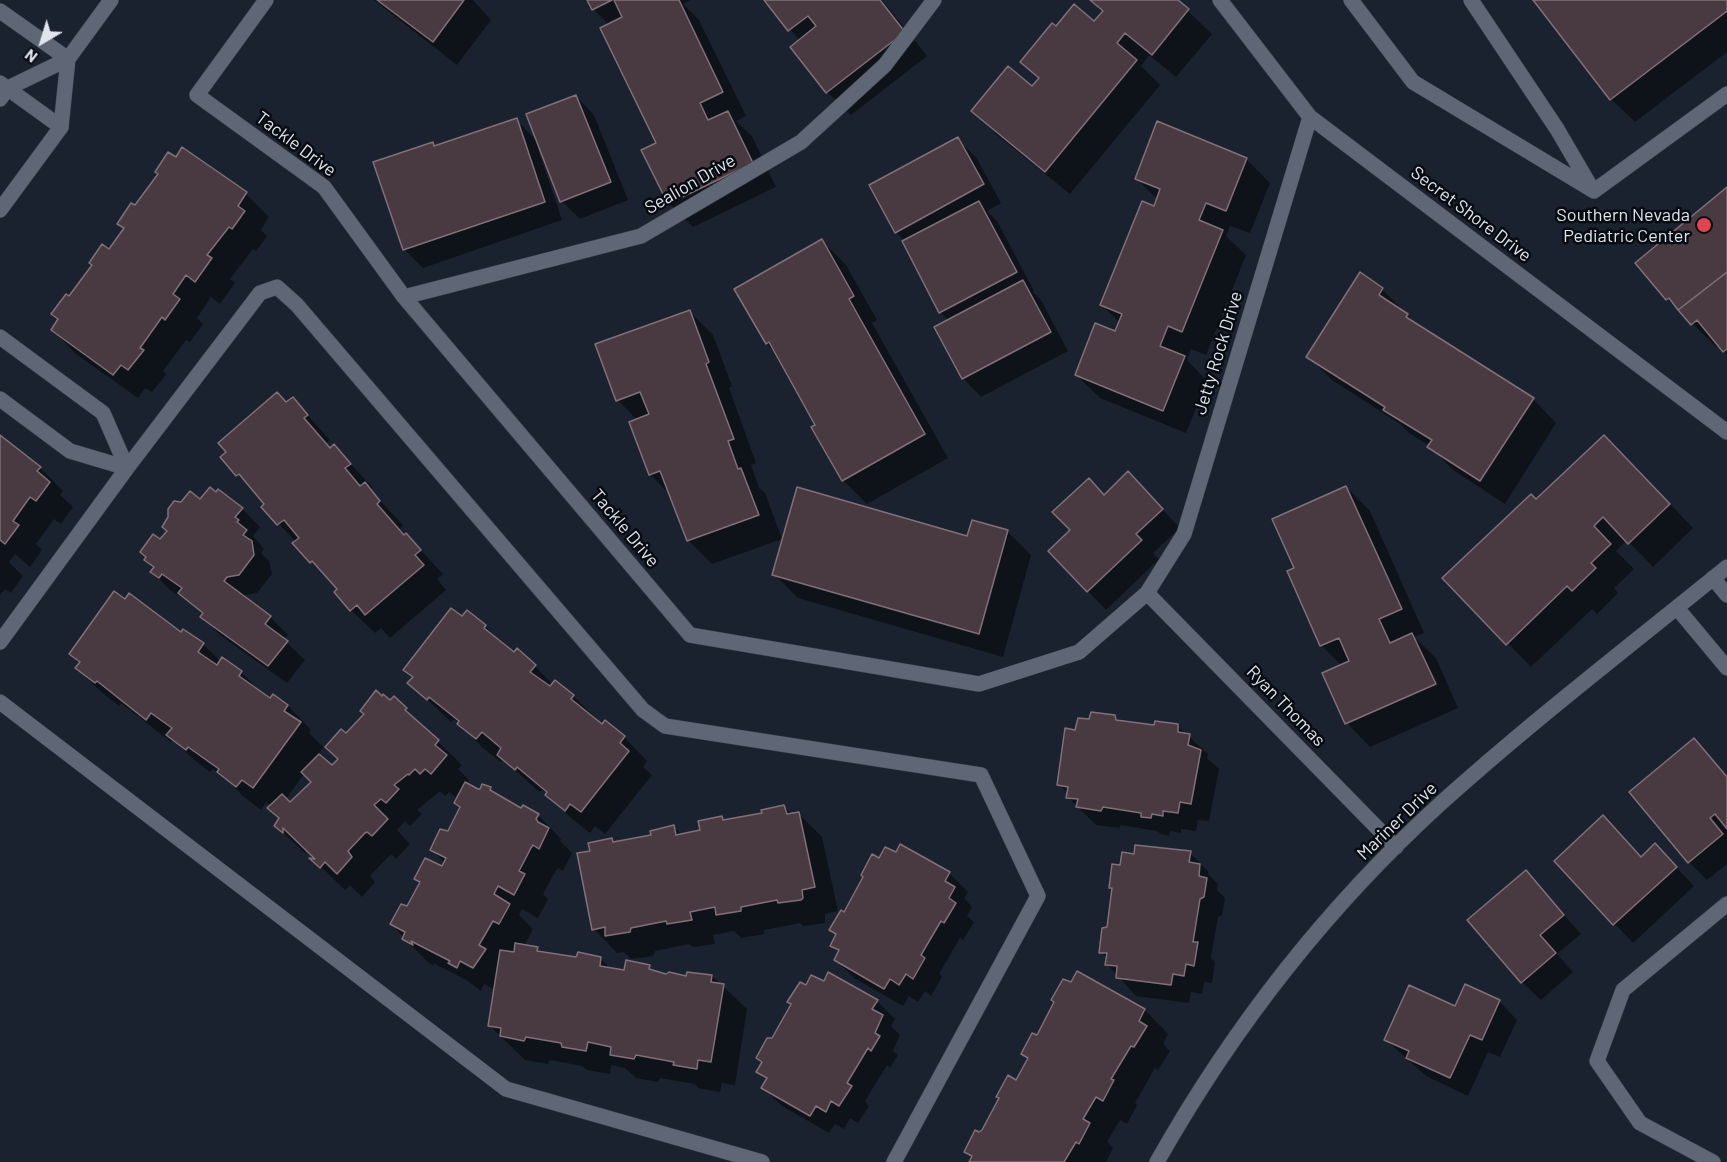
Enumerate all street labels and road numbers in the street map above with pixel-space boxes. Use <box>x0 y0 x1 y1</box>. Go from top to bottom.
street label: Tackle Drive <box>252 107 340 181</box>
street label: Sealion Drive <box>641 149 739 219</box>
street label: Secret Shore Drive <box>1407 162 1535 266</box>
street label: Jetty Rock Drive <box>1189 289 1247 417</box>
street label: Tackle Drive <box>586 485 664 571</box>
street label: Ryan Thomas <box>1242 661 1330 751</box>
street label: Mariner Drive <box>1353 778 1441 864</box>

